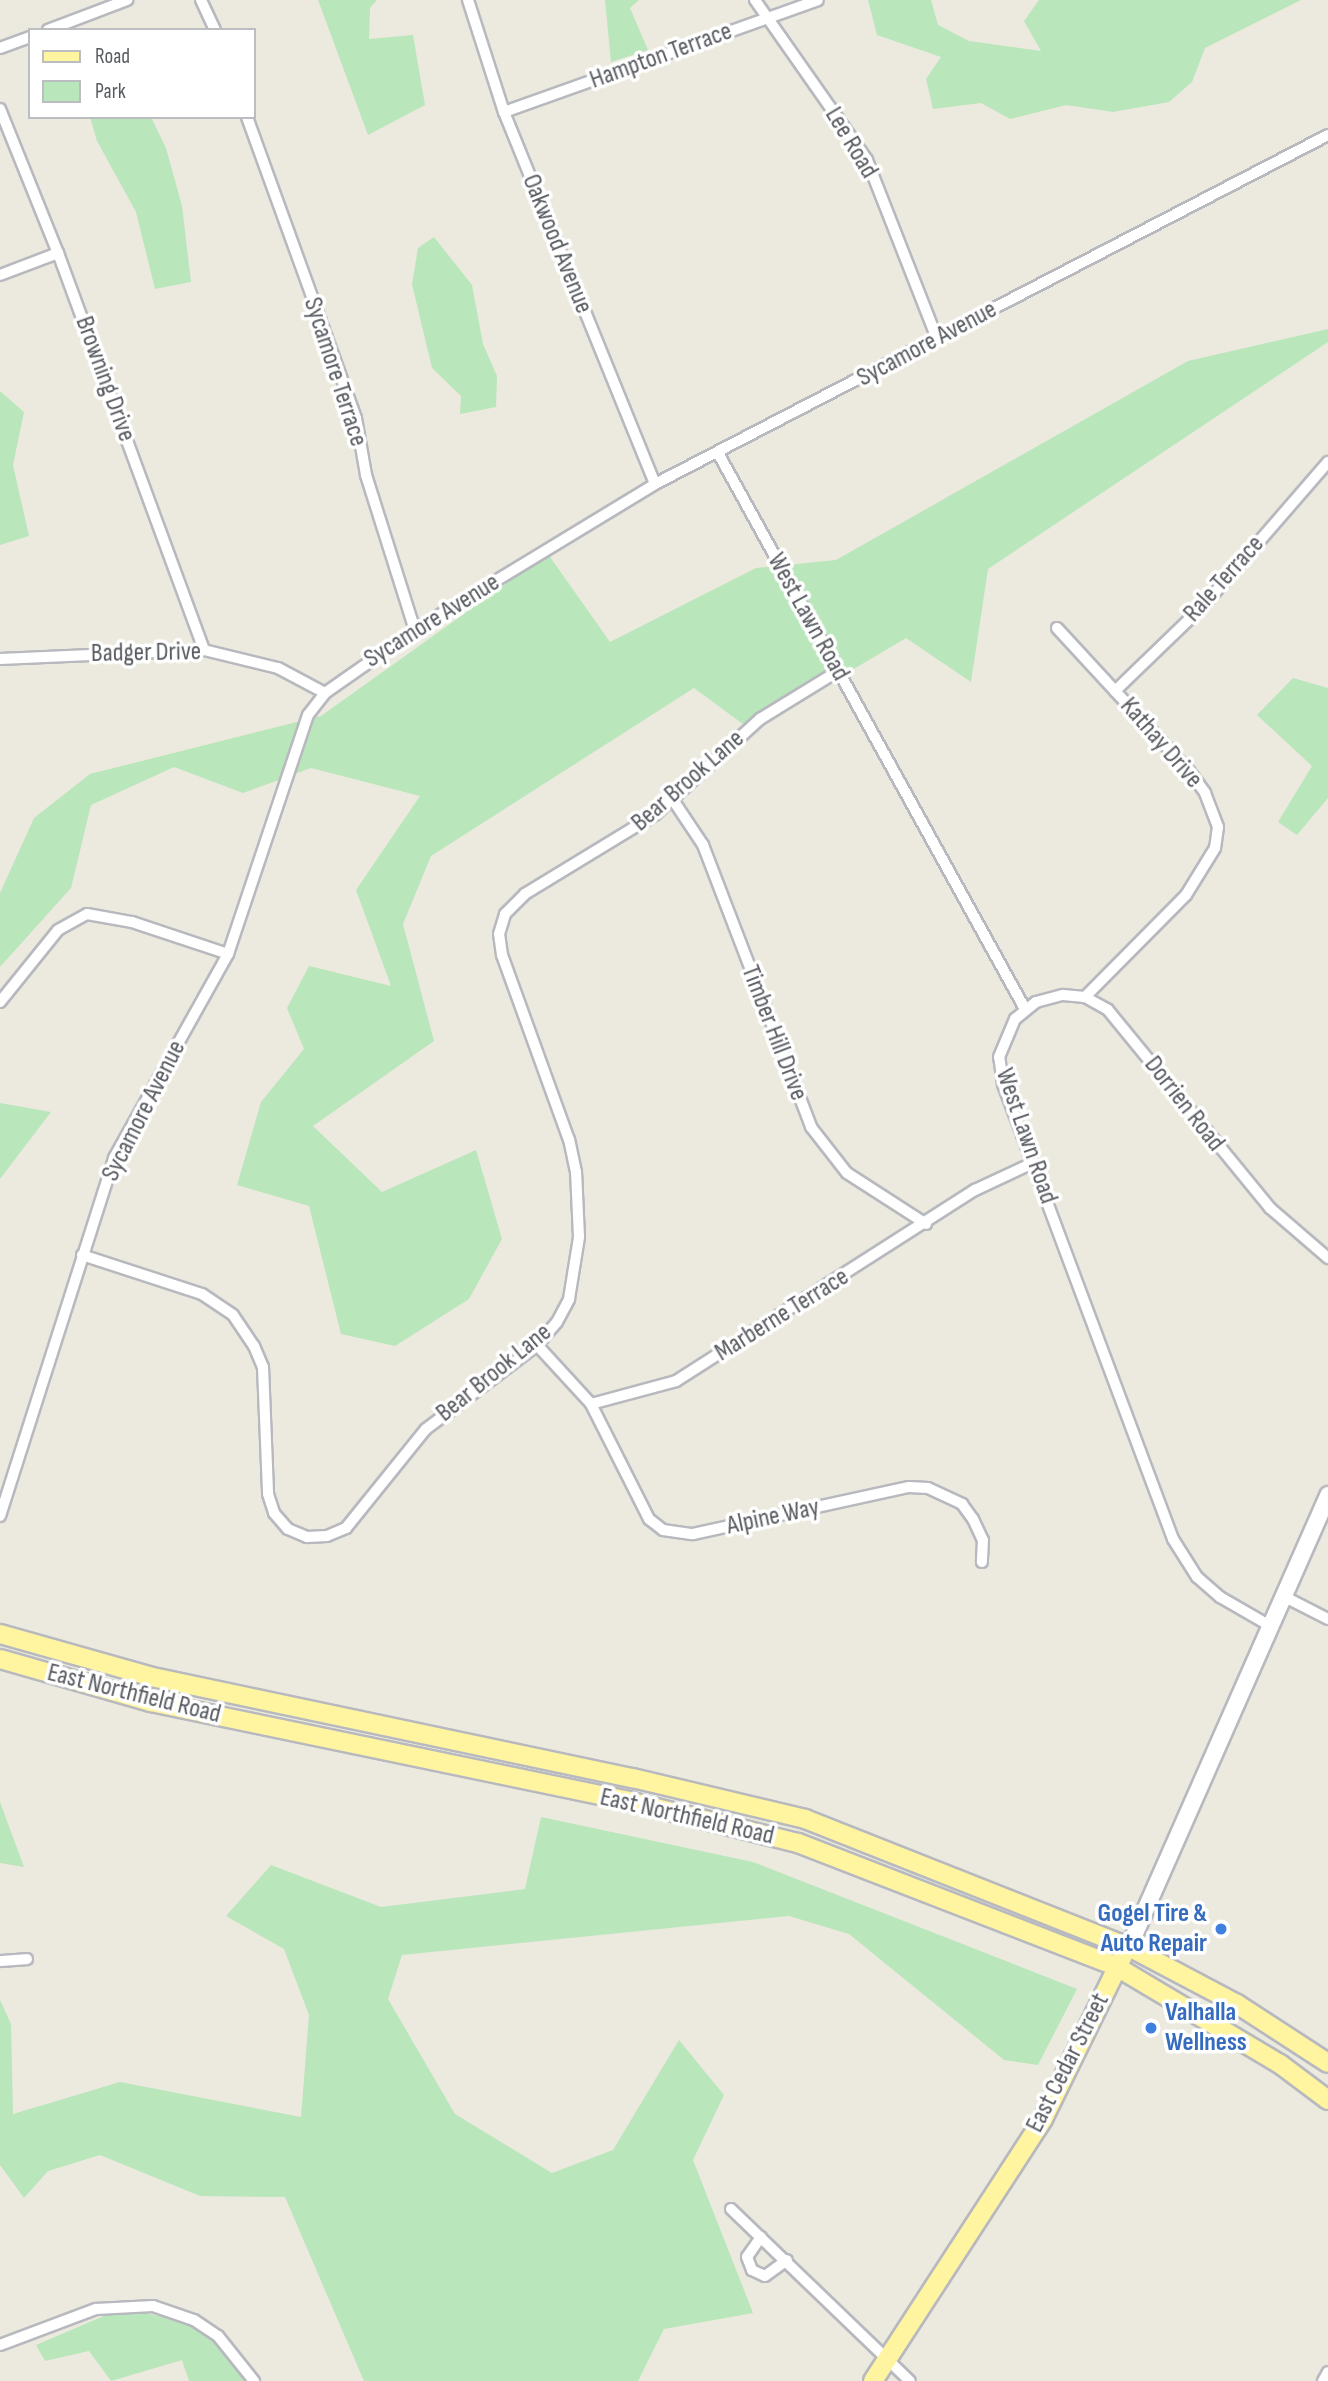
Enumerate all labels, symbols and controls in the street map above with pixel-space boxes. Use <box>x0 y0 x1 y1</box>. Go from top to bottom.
street label: Hampton Terrace <box>586 16 736 96</box>
legend <box>28 28 256 119</box>
text: Road <box>95 44 130 69</box>
text: Park <box>95 79 126 104</box>
street label: Lee Road <box>818 102 884 184</box>
street label: Oakwood Avenue <box>515 170 599 318</box>
street label: Sycamore Terrace <box>296 294 374 450</box>
street label: Sycamore Avenue <box>852 294 1002 394</box>
street label: Browning Drive <box>68 312 142 446</box>
street label: Rale Terrace <box>1177 529 1271 629</box>
street label: West Lawn Road <box>760 548 856 686</box>
street label: Sycamore Avenue <box>359 567 505 675</box>
street label: Badger Drive <box>91 636 201 670</box>
street label: Kathay Drive <box>1113 691 1209 795</box>
street label: Bear Brook Lane <box>625 724 751 838</box>
street label: Timber Hill Drive <box>734 961 814 1105</box>
street label: Sycamore Avenue <box>95 1035 193 1187</box>
street label: Dorrien Road <box>1137 1050 1231 1158</box>
street label: West Lawn Road <box>988 1064 1064 1208</box>
street label: Marberne Terrace <box>709 1262 855 1368</box>
street label: Bear Brook Lane <box>430 1317 558 1429</box>
street label: Alpine Way <box>724 1492 822 1542</box>
street label: East Northfield Road <box>44 1657 224 1731</box>
street label: East Northfield Road <box>597 1782 777 1852</box>
place label: Gogel Tire & Auto Repair <box>1098 1898 1207 1960</box>
marker: Gogel Tire & Auto Repair <box>1213 1921 1229 1937</box>
street label: East Cedar Street <box>1020 1988 1116 2138</box>
place label: Valhalla Wellness <box>1165 1997 1247 2058</box>
marker: Valhalla Wellness <box>1143 2020 1159 2036</box>

